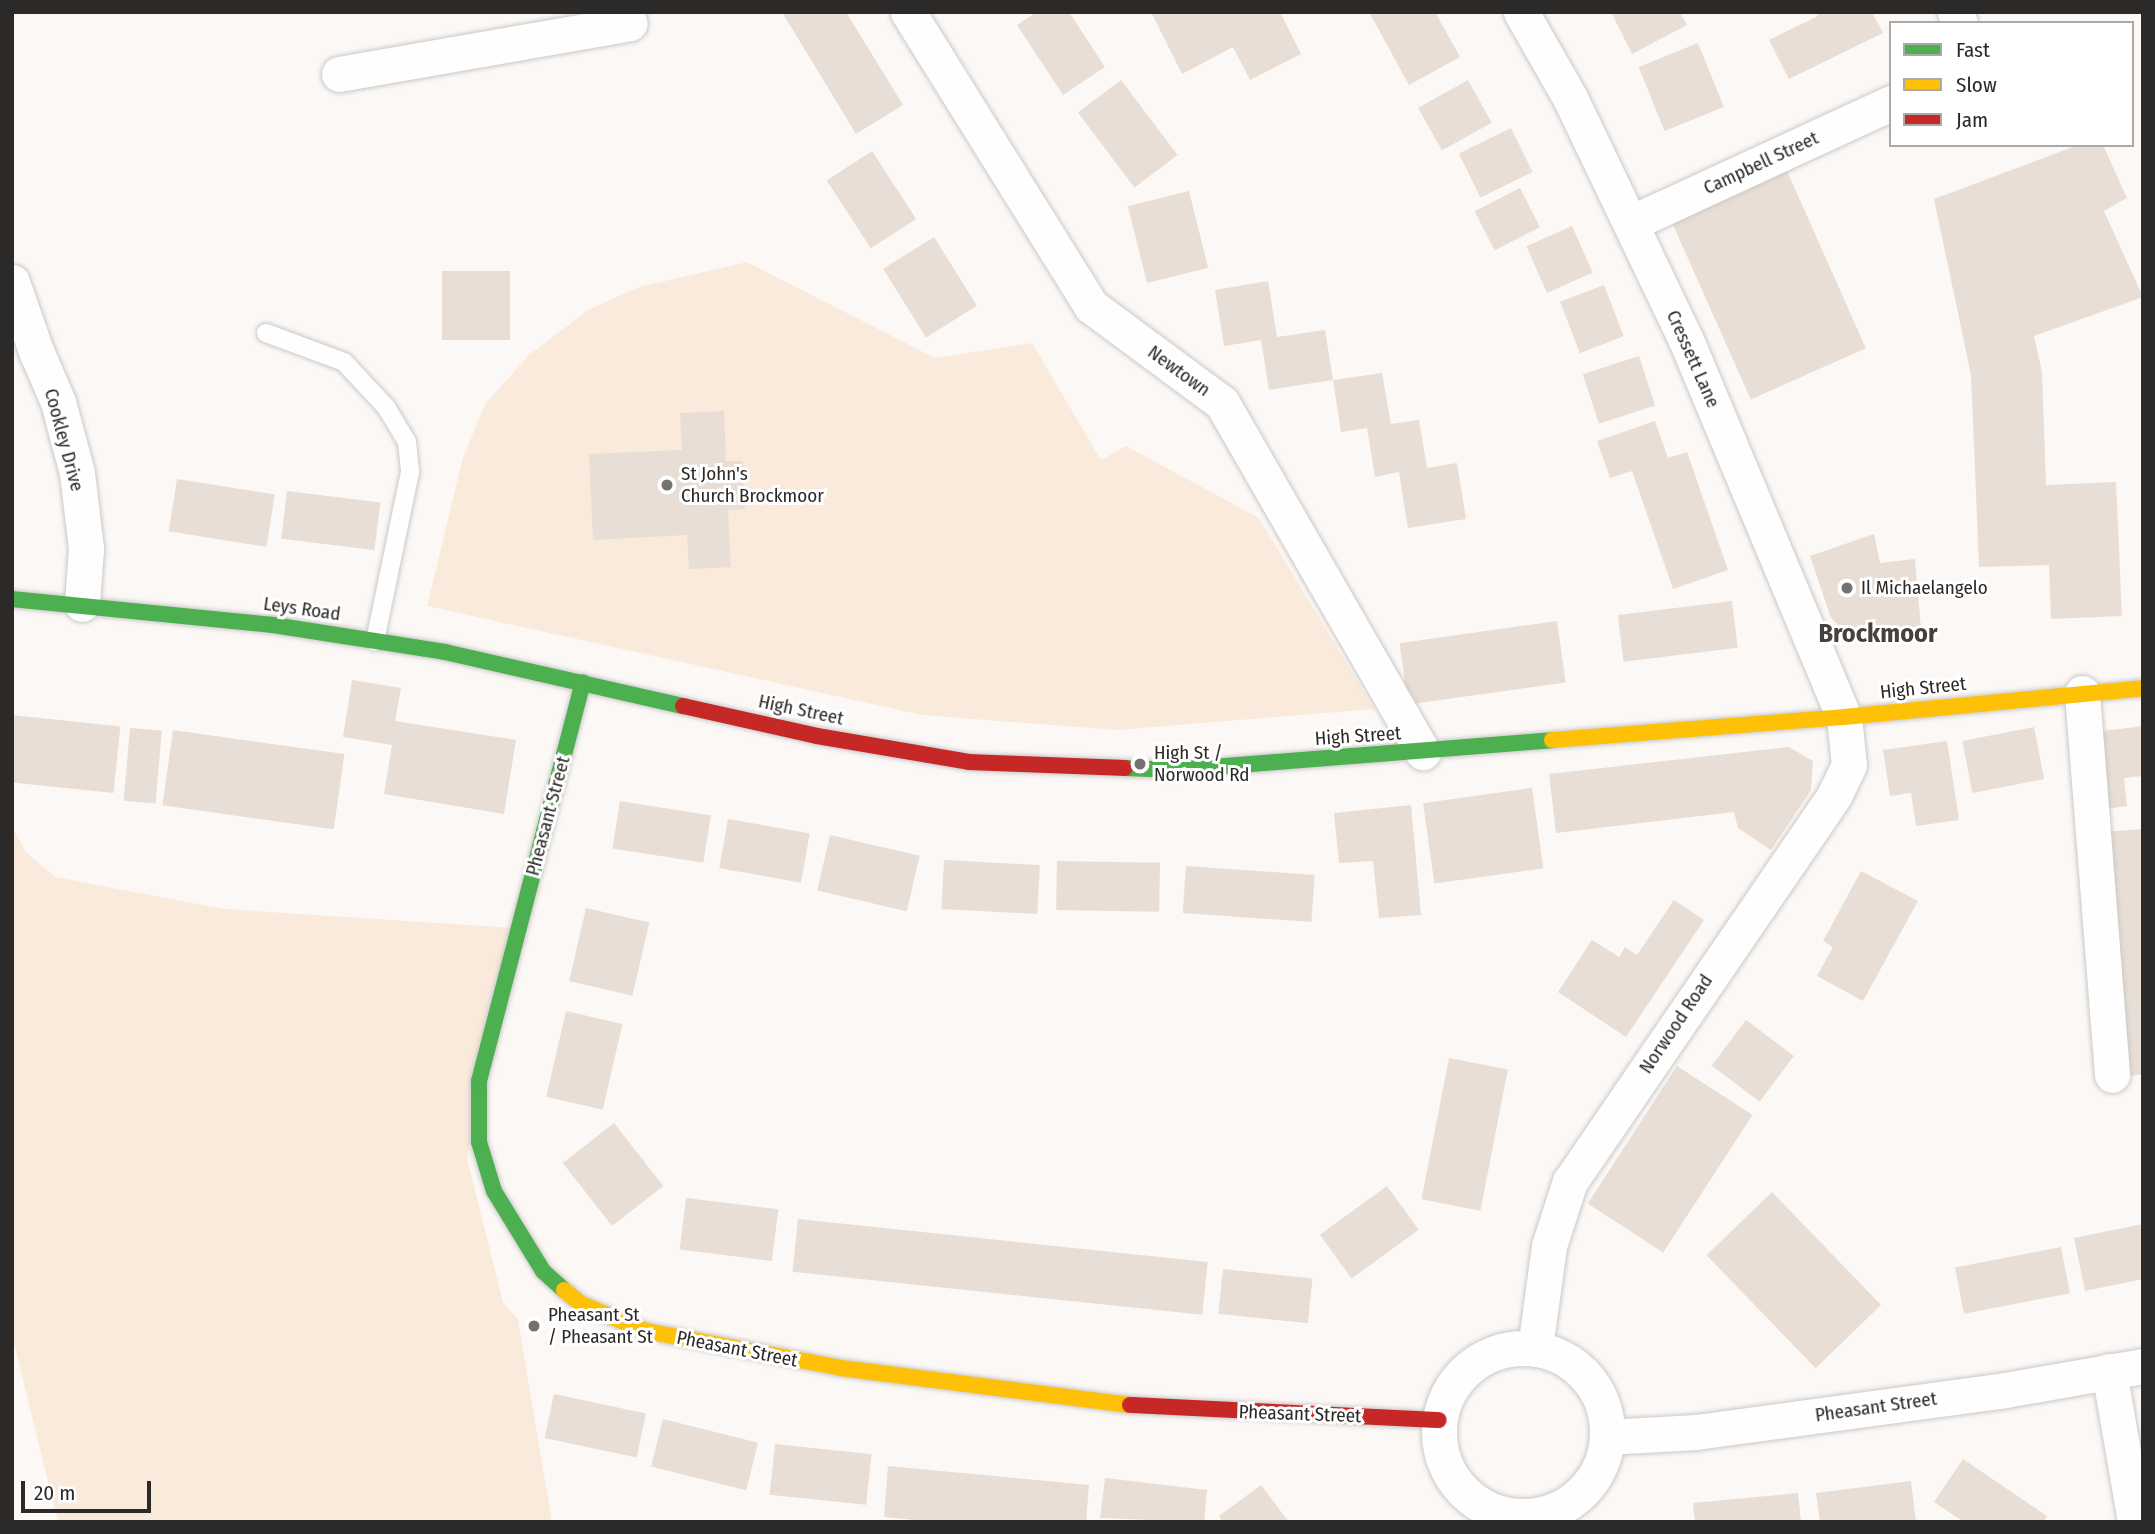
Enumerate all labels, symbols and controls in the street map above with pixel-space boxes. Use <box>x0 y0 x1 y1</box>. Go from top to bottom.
legend <box>1889 21 2134 147</box>
text: Fast <box>1956 37 1990 63</box>
text: Slow <box>1956 72 1997 98</box>
text: Jam <box>1956 107 1988 133</box>
street label: Campbell Street <box>1700 126 1822 200</box>
street label: Cressett Lane <box>1661 307 1725 411</box>
street label: Newtown <box>1143 341 1215 401</box>
street label: Cookley Drive <box>39 386 89 494</box>
place label: St John's Church Brockmoor <box>681 463 824 507</box>
marker: St John's Church Brockmoor <box>659 477 675 493</box>
place label: Il Michaelangelo <box>1861 577 1988 599</box>
marker: Il Michaelangelo <box>1839 580 1855 596</box>
street label: Leys Road <box>262 592 342 626</box>
district label: Brockmoor <box>1819 618 1937 650</box>
street label: High Street <box>1879 672 1967 704</box>
street label: High Street <box>756 690 846 730</box>
street label: High Street <box>1314 722 1402 750</box>
place label: High St / Norwood Rd <box>1154 742 1249 786</box>
street label: Pheasant Street <box>521 754 575 878</box>
marker: High St / Norwood Rd <box>1132 756 1148 772</box>
street label: Norwood Road <box>1634 970 1718 1078</box>
place label: Pheasant St / Pheasant St <box>548 1304 653 1348</box>
marker: Pheasant St / Pheasant St <box>526 1318 542 1334</box>
street label: Pheasant Street <box>675 1326 799 1372</box>
street label: Pheasant Street <box>1814 1387 1938 1427</box>
street label: Pheasant Street <box>1238 1400 1362 1428</box>
scale bar <box>24 1468 154 1512</box>
text: 20 m <box>34 1480 75 1506</box>

